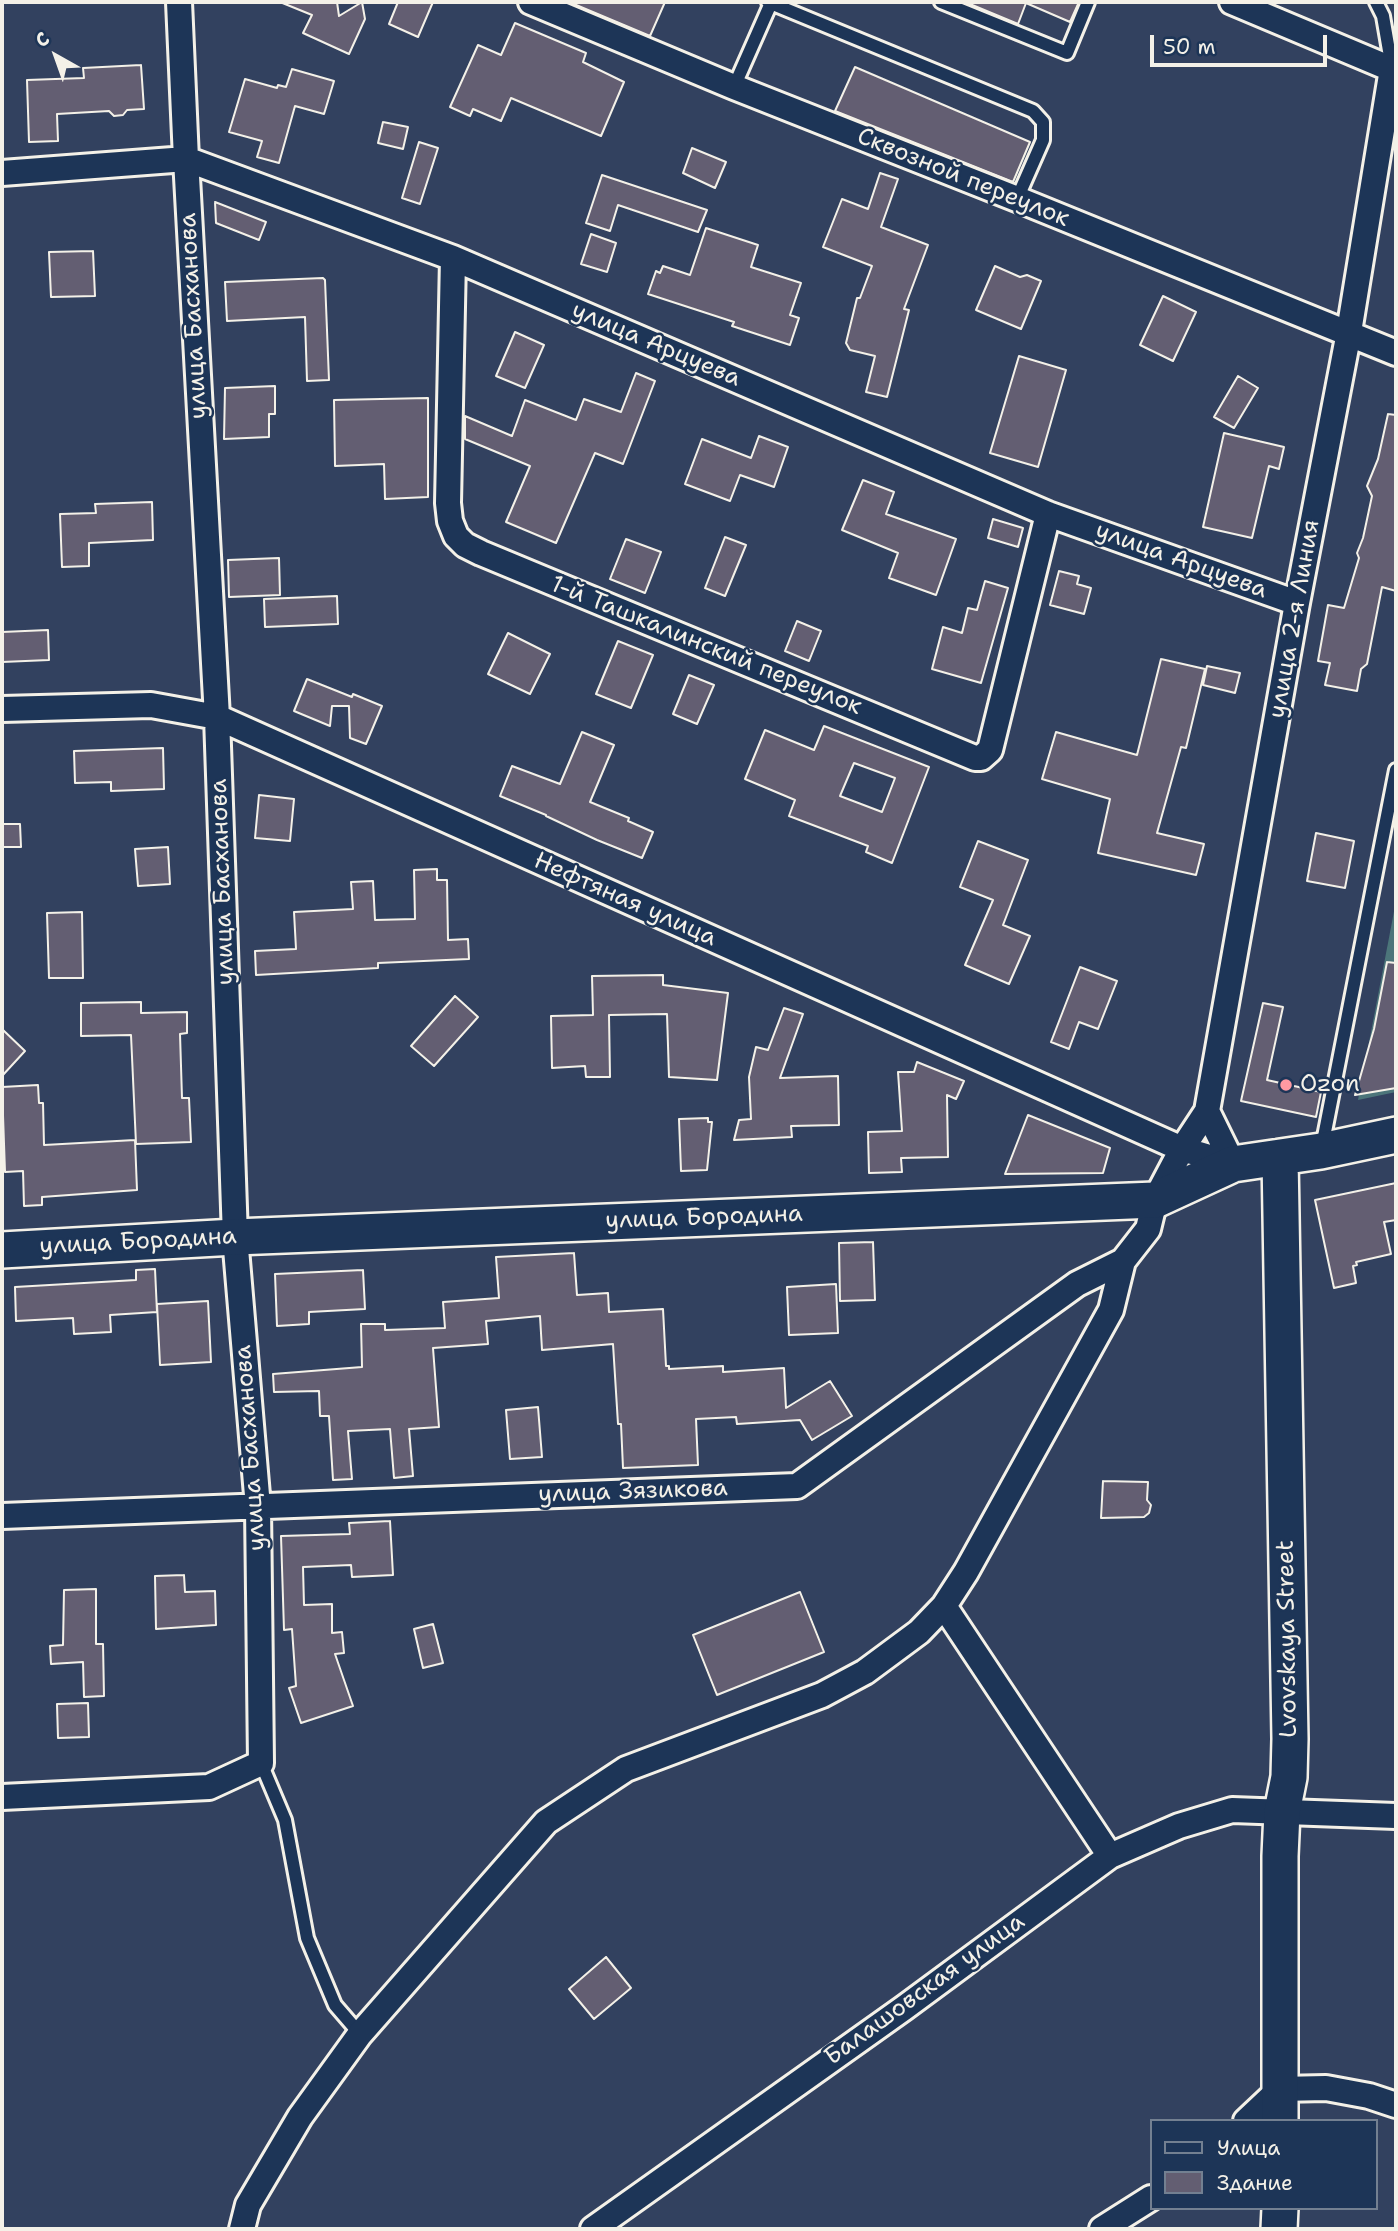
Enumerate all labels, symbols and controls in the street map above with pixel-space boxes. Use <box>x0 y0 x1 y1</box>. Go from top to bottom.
north arrow <box>21 21 91 91</box>
scale bar <box>1153 21 1330 65</box>
text: С <box>30 26 55 53</box>
text: 50 m <box>1163 33 1216 61</box>
street label: Сквозной переулок <box>853 122 1073 234</box>
street label: улица Басханова <box>174 212 214 420</box>
street label: улица Арцуева <box>567 296 745 394</box>
street label: улица Арцуева <box>1091 517 1271 605</box>
street label: улица 2-я Линия <box>1263 517 1327 721</box>
street label: 1-й Ташкалинский переулок <box>546 570 866 722</box>
street label: улица Басханова <box>205 778 241 986</box>
street label: Нефтяная улица <box>529 847 721 953</box>
place label: Ozon <box>1300 1071 1360 1099</box>
marker: Ozon <box>1278 1077 1294 1093</box>
street label: улица Бородина <box>605 1200 803 1236</box>
street label: улица Бородина <box>39 1222 237 1262</box>
street label: улица Басханова <box>229 1344 273 1552</box>
street label: улица Зязикова <box>538 1474 728 1510</box>
street label: Lvovskaya Street <box>1272 1540 1304 1738</box>
street label: Балашовская улица <box>819 1908 1031 2072</box>
legend <box>1150 2119 1377 2210</box>
text: Улица <box>1217 2134 1280 2162</box>
text: Здание <box>1217 2169 1293 2197</box>

